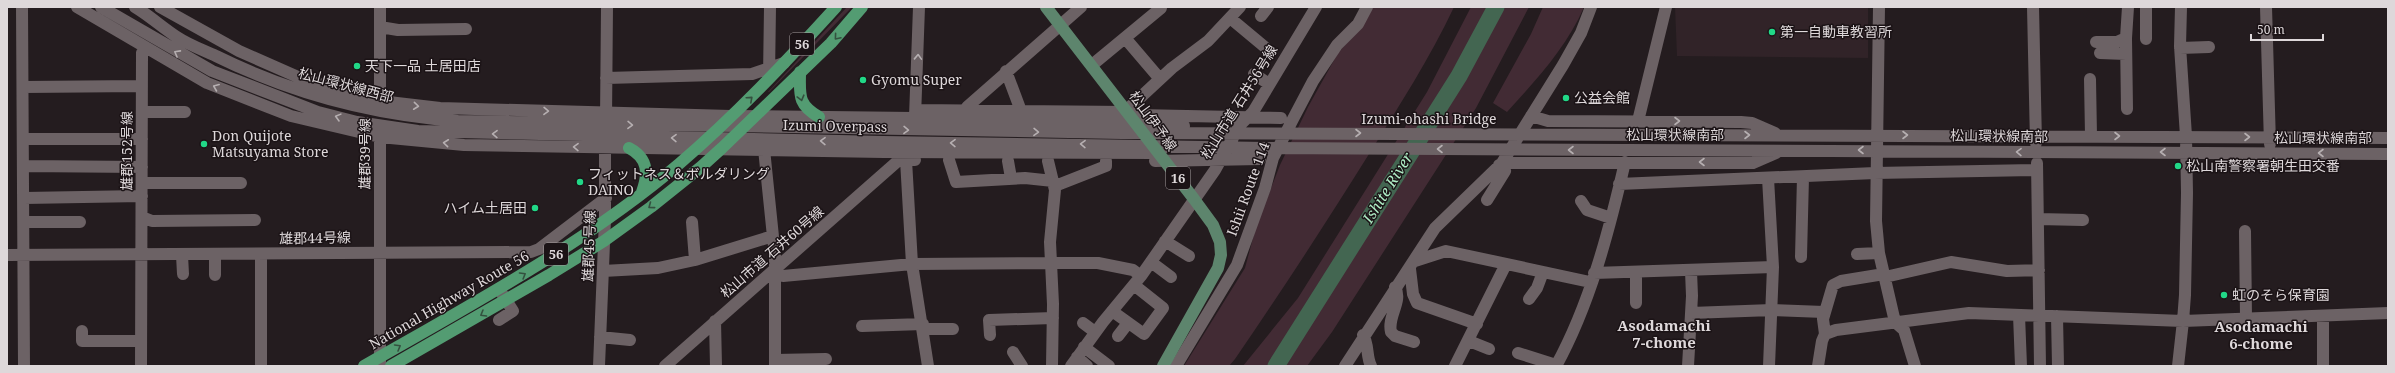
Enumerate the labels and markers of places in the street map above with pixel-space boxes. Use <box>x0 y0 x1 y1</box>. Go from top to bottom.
place label: 第一自動車教習所 <box>1780 22 1892 41</box>
marker: 第一自動車教習所 <box>1767 27 1777 37</box>
place label: 天下一品 土居田店 <box>365 56 481 75</box>
marker: 天下一品 土居田店 <box>352 61 362 71</box>
place label: Gyomu Super <box>871 70 962 89</box>
marker: Gyomu Super <box>858 75 868 85</box>
place label: 公益会館 <box>1574 88 1630 107</box>
marker: 公益会館 <box>1561 93 1571 103</box>
place label: Don Quijote Matsuyama Store <box>212 126 328 161</box>
marker: Don Quijote Matsuyama Store <box>199 139 209 149</box>
place label: 松山南警察署朝生田交番 <box>2186 156 2340 175</box>
marker: 松山南警察署朝生田交番 <box>2173 161 2183 171</box>
place label: フィットネス＆ボルダリング DAINO <box>588 164 770 199</box>
marker: フィットネス＆ボルダリング DAINO <box>575 177 585 187</box>
place label: ハイム土居田 <box>444 198 527 217</box>
marker: ハイム土居田 <box>530 203 540 213</box>
place label: 虹のそら保育園 <box>2232 285 2330 304</box>
marker: 虹のそら保育園 <box>2219 290 2229 300</box>

